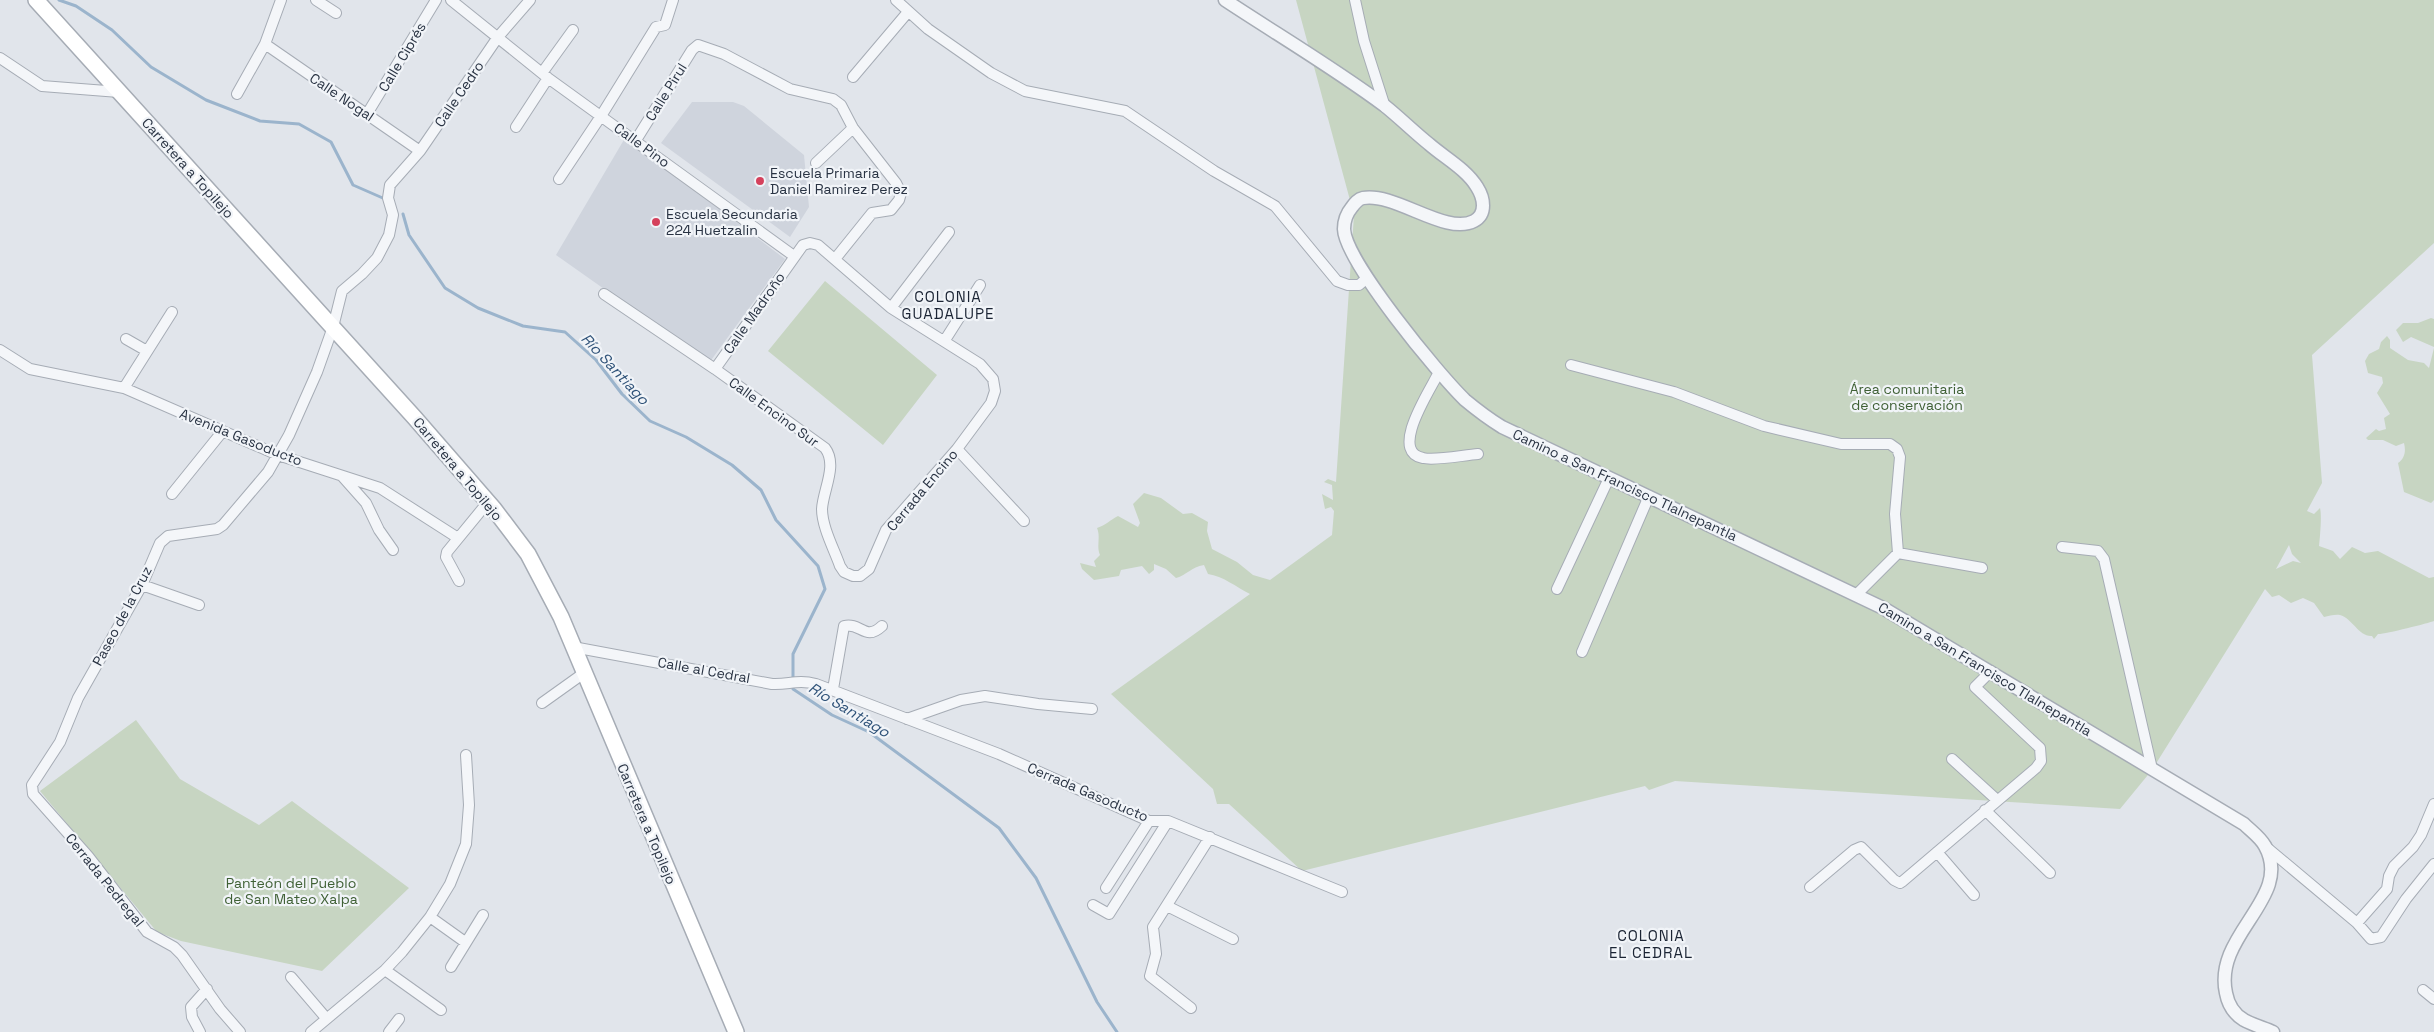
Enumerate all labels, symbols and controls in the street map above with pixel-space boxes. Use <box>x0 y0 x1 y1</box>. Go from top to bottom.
street label: Calle Ciprés <box>374 19 430 95</box>
street label: Calle Cedro <box>430 58 488 130</box>
street label: Calle Pirul <box>641 60 691 124</box>
street label: Calle Nogal <box>306 69 378 125</box>
street label: Carretera a Topilejo <box>138 114 238 222</box>
street label: Calle Pino <box>610 119 674 171</box>
place label: Escuela Primaria Daniel Ramirez Perez <box>770 164 908 198</box>
marker: Escuela Primaria Daniel Ramirez Perez <box>754 175 766 187</box>
place label: Escuela Secundaria 224 Huetzalin <box>666 205 798 239</box>
marker: Escuela Secundaria 224 Huetzalin <box>650 216 662 228</box>
street label: Calle Madroño <box>719 269 789 357</box>
district label: COLONIA GUADALUPE <box>902 287 994 323</box>
water label: Río Santiago <box>577 329 654 409</box>
street label: Calle Encino Sur <box>725 373 823 451</box>
park label: Área comunitaria de conservación <box>1850 380 1964 414</box>
street label: Avenida Gasoducto <box>177 404 305 470</box>
street label: Carretera a Topilejo <box>409 414 507 524</box>
street label: Camino a San Francisco Tlalnepantla <box>1510 425 1740 545</box>
street label: Cerrada Encino <box>882 445 962 535</box>
street label: Paseo de la Cruz <box>88 563 156 669</box>
street label: Camino a San Francisco Tlalnepantla <box>1875 598 2095 740</box>
street label: Calle al Cedral <box>656 653 752 687</box>
water label: Río Santiago <box>805 678 894 742</box>
street label: Cerrada Gasoducto <box>1025 758 1151 826</box>
street label: Carretera a Topilejo <box>613 761 681 887</box>
street label: Cerrada Pedregal <box>62 829 148 931</box>
park label: Panteón del Pueblo de San Mateo Xalpa <box>224 874 358 908</box>
district label: COLONIA EL CEDRAL <box>1609 926 1693 962</box>

